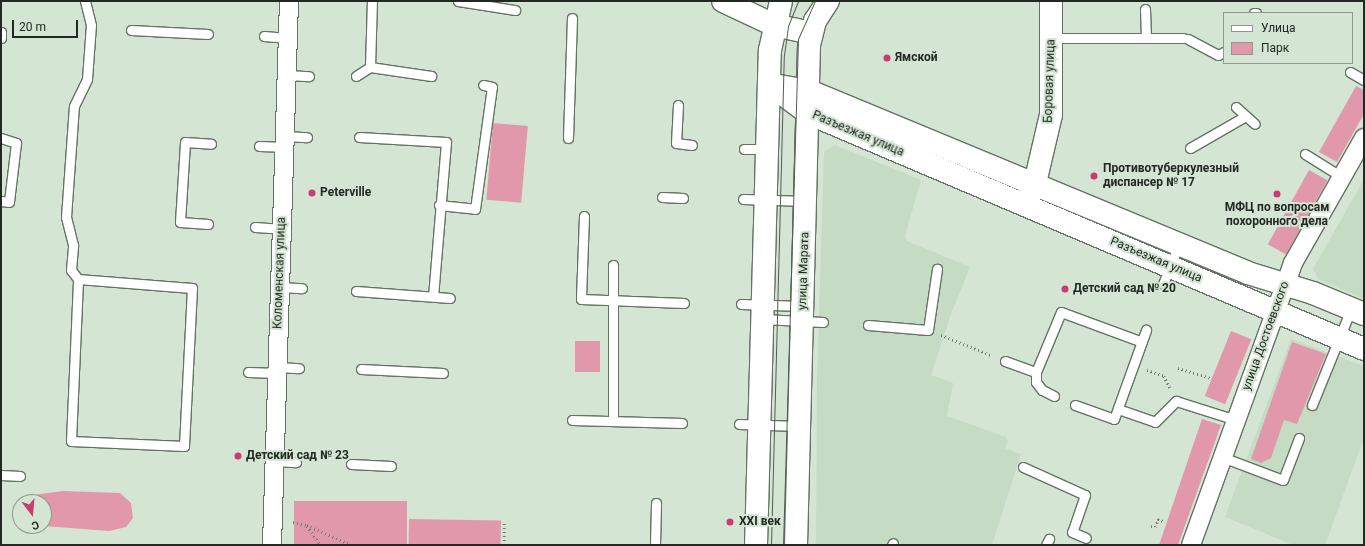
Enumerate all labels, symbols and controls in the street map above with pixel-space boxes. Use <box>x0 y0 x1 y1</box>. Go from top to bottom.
scale bar <box>14 12 80 38</box>
legend <box>1223 12 1353 64</box>
text: 20 m <box>19 20 46 34</box>
text: Улица <box>1261 21 1296 35</box>
street label: Боровая улица <box>1041 39 1059 123</box>
text: Парк <box>1261 41 1289 55</box>
place label: Ямской <box>895 51 938 65</box>
marker: Ямской <box>882 53 892 63</box>
street label: Разъезжая улица <box>810 108 906 160</box>
place label: Противотуберкулезный диспансер № 17 <box>1103 162 1239 190</box>
marker: Противотуберкулезный диспансер № 17 <box>1088 170 1100 182</box>
place label: Peterville <box>320 186 371 200</box>
marker: Peterville <box>307 188 317 198</box>
marker: МФЦ по вопросам похоронного дела <box>1272 189 1282 199</box>
place label: МФЦ по вопросам похоронного дела <box>1225 201 1329 229</box>
street label: Коломенская улица <box>271 217 289 329</box>
street label: улица Марата <box>795 232 813 310</box>
street label: Разъезжая улица <box>1108 234 1204 286</box>
street label: улица Достоевского <box>1240 280 1292 392</box>
place label: Детский сад № 20 <box>1073 282 1176 296</box>
marker: Детский сад № 20 <box>1060 284 1070 294</box>
place label: Детский сад № 23 <box>246 449 349 463</box>
marker: Детский сад № 23 <box>233 451 243 461</box>
north arrow <box>12 494 52 534</box>
place label: XXI век <box>739 515 781 529</box>
marker: XXI век <box>724 516 736 528</box>
text: С <box>30 518 40 532</box>

